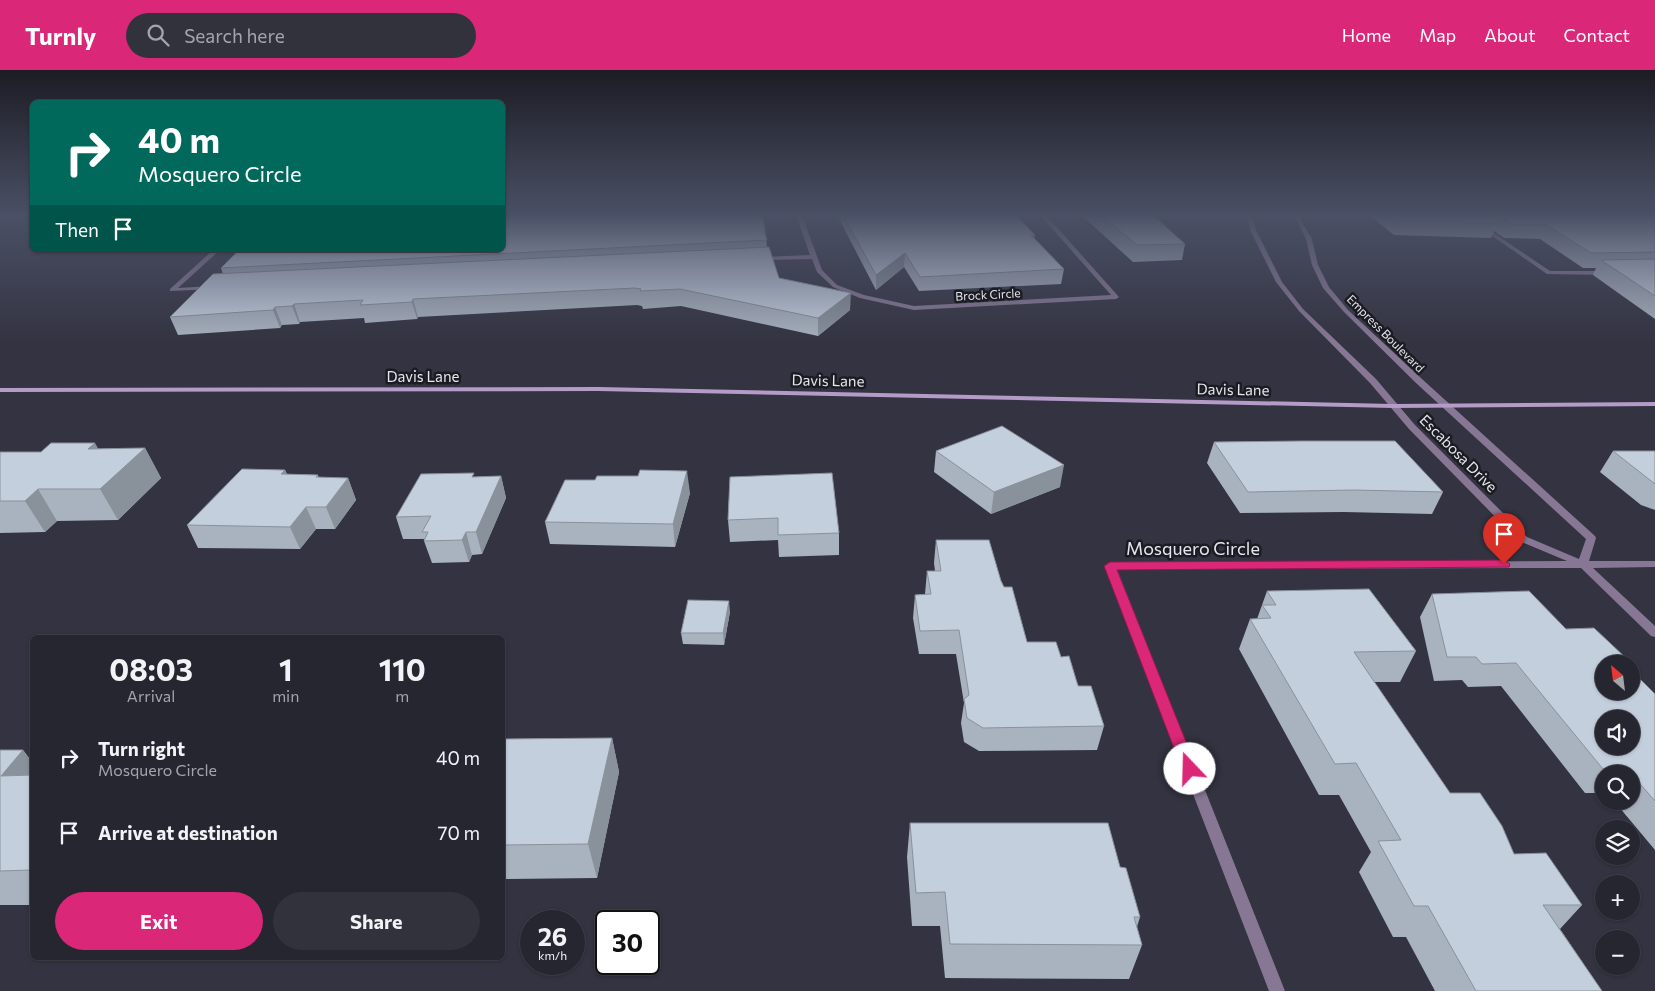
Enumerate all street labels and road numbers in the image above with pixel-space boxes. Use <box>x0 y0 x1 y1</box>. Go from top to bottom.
street label: Brock Circle <box>955 285 1021 303</box>
street label: Empress Boulevard <box>1344 291 1428 375</box>
street label: Davis Lane <box>387 367 460 385</box>
street label: Davis Lane <box>791 370 865 390</box>
street label: Davis Lane <box>1196 379 1270 399</box>
street label: Escabosa Drive <box>1416 410 1502 496</box>
street label: Mosquero Circle <box>1126 537 1260 559</box>

